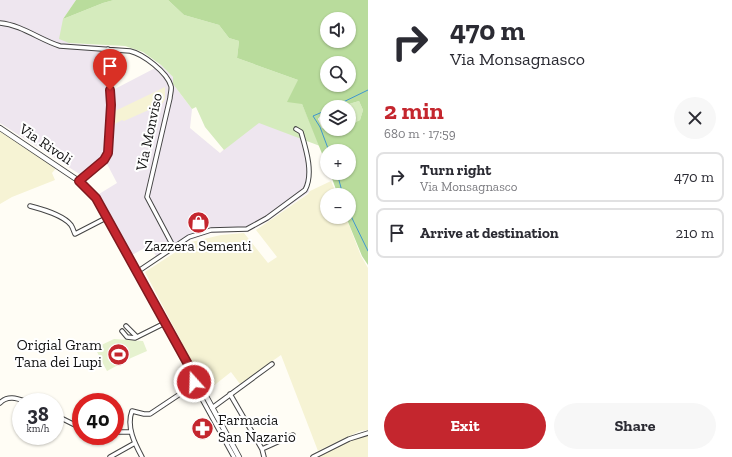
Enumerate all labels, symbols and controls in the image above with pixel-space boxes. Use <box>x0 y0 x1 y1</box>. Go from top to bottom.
map controls <box>320 12 356 224</box>
button: sound <box>320 12 356 48</box>
text: 470 m <box>450 14 525 47</box>
icon: right <box>384 16 436 68</box>
text: Via Monsagnasco <box>450 48 585 70</box>
pin <box>93 49 127 90</box>
icon: arrive <box>99 55 121 77</box>
button: search <box>320 56 356 92</box>
street label: Via Monviso <box>132 91 166 174</box>
text: 2 min <box>384 96 444 125</box>
button: close <box>674 97 716 139</box>
button: layers <box>320 100 356 136</box>
street label: Via Rivoli <box>15 119 76 168</box>
text: 680 m · 17:59 <box>384 126 456 141</box>
button: + <box>320 144 356 180</box>
text: Turn right <box>420 161 491 179</box>
icon: right <box>386 166 408 188</box>
text: 470 m <box>674 168 714 186</box>
text: Via Monsagnasco <box>420 179 518 194</box>
button: − <box>320 188 356 224</box>
shop icon: Zazzera Sementi <box>185 210 211 236</box>
icon: arrive <box>386 222 408 244</box>
text: Arrive at destination <box>420 224 559 242</box>
text: 210 m <box>676 224 714 242</box>
place label: Zazzera Sementi <box>144 237 252 255</box>
place label: Origial Gram Tana dei Lupi <box>15 336 102 371</box>
sports icon: Origial Gram Tana dei Lupi <box>105 341 131 367</box>
position arrow <box>173 361 215 403</box>
speed limit sign: 40 <box>72 393 124 445</box>
text: 38 <box>27 402 49 426</box>
button: Exit <box>384 403 546 449</box>
button: Share <box>554 403 716 449</box>
place label: Farmacia San Nazario <box>218 411 296 446</box>
pharmacy icon: Farmacia San Nazario <box>190 416 216 442</box>
text: km/h <box>27 423 49 435</box>

